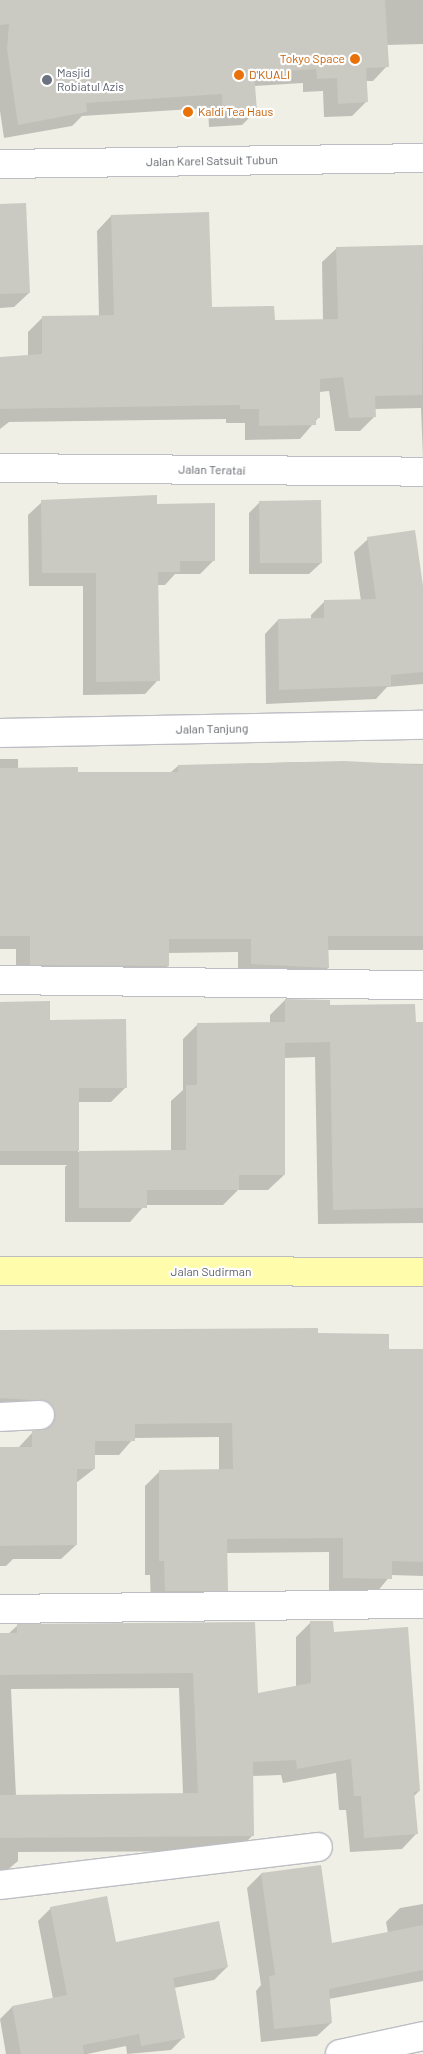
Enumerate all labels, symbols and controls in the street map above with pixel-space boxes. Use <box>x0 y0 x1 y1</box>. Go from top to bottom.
place label: Tokyo Space <box>280 52 345 66</box>
marker: Tokyo Space <box>349 53 361 65</box>
place label: Masjid Robiatul Azis <box>57 66 124 94</box>
place label: D'KUALI <box>249 68 290 82</box>
marker: D'KUALI <box>233 69 245 81</box>
marker: Masjid Robiatul Azis <box>41 74 53 86</box>
place label: Kaldi Tea Haus <box>198 105 273 119</box>
marker: Kaldi Tea Haus <box>182 106 194 118</box>
street label: Jalan Karel Satsuit Tubun <box>146 153 278 169</box>
street label: Jalan Teratai <box>178 462 246 478</box>
street label: Jalan Tanjung <box>176 721 248 737</box>
street label: Jalan Sudirman <box>171 1265 251 1279</box>

